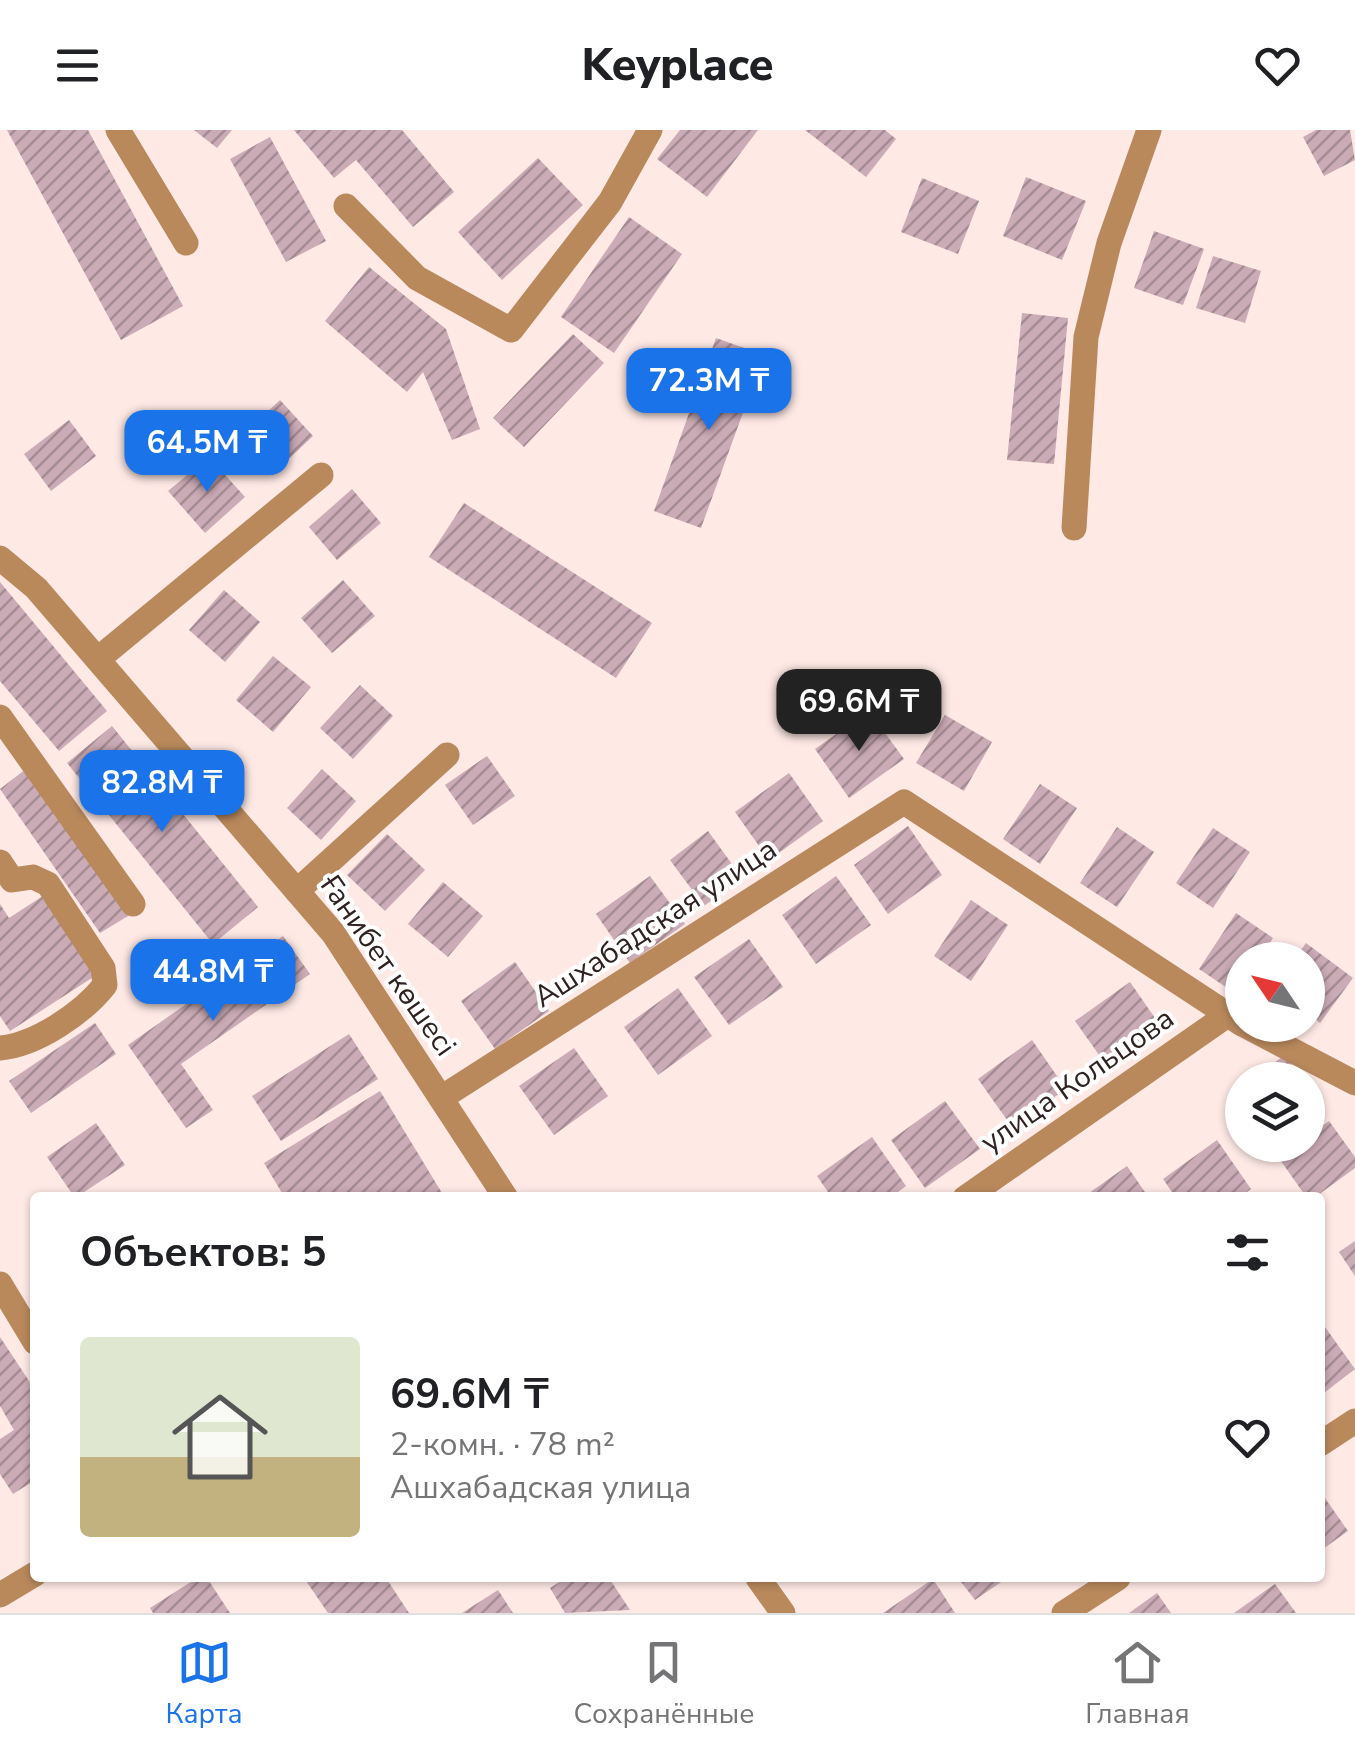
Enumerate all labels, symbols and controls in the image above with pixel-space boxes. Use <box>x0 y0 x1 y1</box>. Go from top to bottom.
text: Keyplace <box>582 35 773 96</box>
icon: menu <box>50 38 105 93</box>
icon: heart <box>1250 38 1305 93</box>
pin: 72.3M ₸ <box>617 348 801 433</box>
text: 72.3M ₸ <box>648 359 770 402</box>
pin: 64.5M ₸ <box>115 410 299 495</box>
text: 64.5M ₸ <box>146 421 268 464</box>
pin: 69.6M ₸ <box>767 669 951 754</box>
text: 69.6M ₸ <box>798 680 920 723</box>
pin: 82.8M ₸ <box>70 750 254 835</box>
text: 82.8M ₸ <box>101 761 223 804</box>
street label: Ашхабадская улица <box>526 829 785 1018</box>
street label: Ғанибет көшесі <box>310 866 466 1064</box>
pin: 44.8M ₸ <box>121 939 305 1024</box>
north arrow <box>1225 942 1325 1042</box>
map controls <box>1225 942 1325 1162</box>
text: 44.8M ₸ <box>152 950 274 993</box>
street label: улица Кольцова <box>972 998 1182 1163</box>
button: layers <box>1225 1062 1325 1162</box>
text: Объектов: 5 <box>80 1224 326 1281</box>
icon: filters <box>1220 1225 1275 1280</box>
text: 69.6M ₸ <box>390 1366 549 1423</box>
icon: home <box>160 1377 280 1497</box>
icon: heart <box>1220 1410 1275 1465</box>
text: 2-комн. · 78 m² <box>390 1423 615 1466</box>
text: Ашхабадская улица <box>390 1466 691 1509</box>
tab: Карта <box>165 1635 243 1733</box>
tab: Сохранённые <box>573 1635 754 1733</box>
tab: Главная <box>1085 1635 1190 1733</box>

